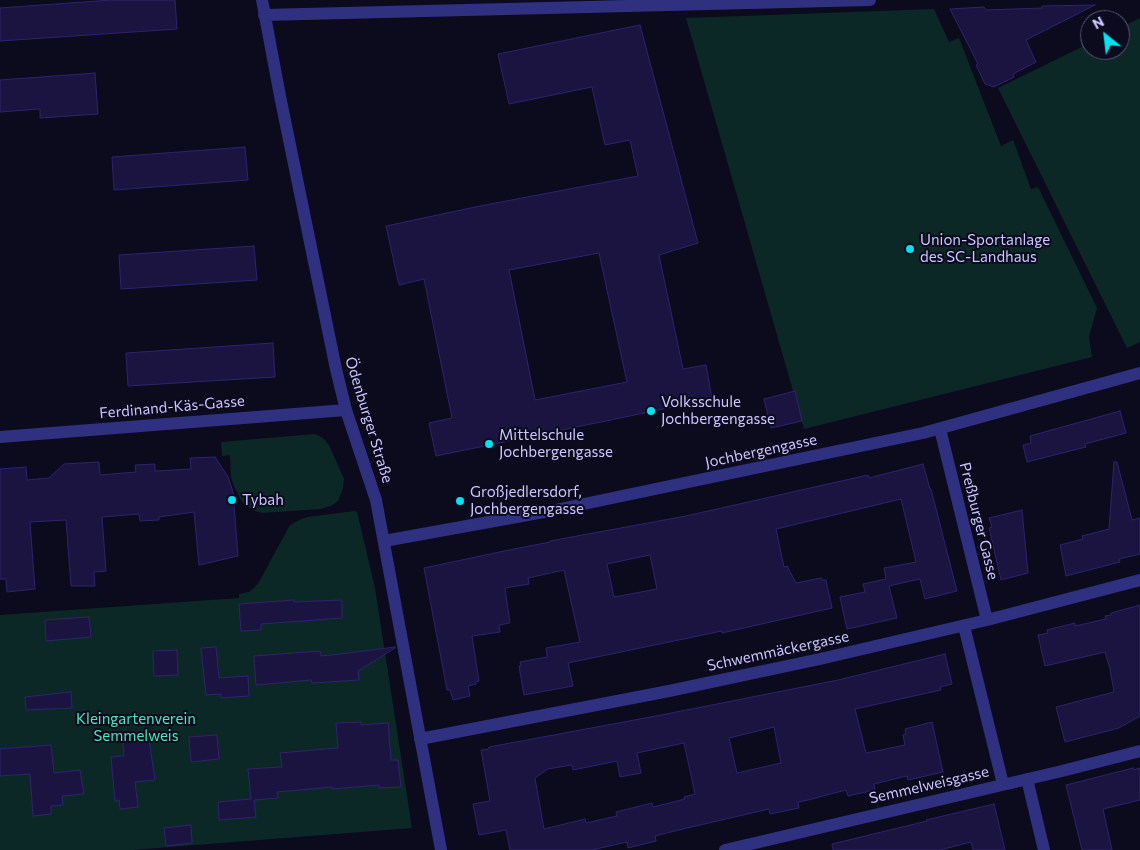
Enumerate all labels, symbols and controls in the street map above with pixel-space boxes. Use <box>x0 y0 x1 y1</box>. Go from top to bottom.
north arrow <box>1080 10 1130 60</box>
text: N <box>1089 12 1107 32</box>
place label: Union-Sportanlage des SC-Landhaus <box>920 231 1050 266</box>
marker: Union-Sportanlage des SC-Landhaus <box>904 243 916 255</box>
street label: Ödenburger Straße <box>341 355 397 485</box>
street label: Ferdinand-Käs-Gasse <box>99 392 245 422</box>
place label: Volksschule Jochbergengasse <box>661 393 775 428</box>
marker: Volksschule Jochbergengasse <box>645 405 657 417</box>
place label: Mittelschule Jochbergengasse <box>499 426 613 461</box>
street label: Jochbergengasse <box>703 430 819 472</box>
marker: Mittelschule Jochbergengasse <box>483 438 495 450</box>
street label: Preßburger Gasse <box>956 460 1002 582</box>
place label: Großjedlersdorf, Jochbergengasse <box>470 483 584 518</box>
place label: Tybah <box>242 491 284 509</box>
marker: Tybah <box>226 494 238 506</box>
marker: Großjedlersdorf, Jochbergengasse <box>454 495 466 507</box>
street label: Schwemmäckergasse <box>705 627 851 675</box>
park label: Kleingartenverein Semmelweis <box>76 710 196 745</box>
street label: Semmelweisgasse <box>867 762 991 808</box>

